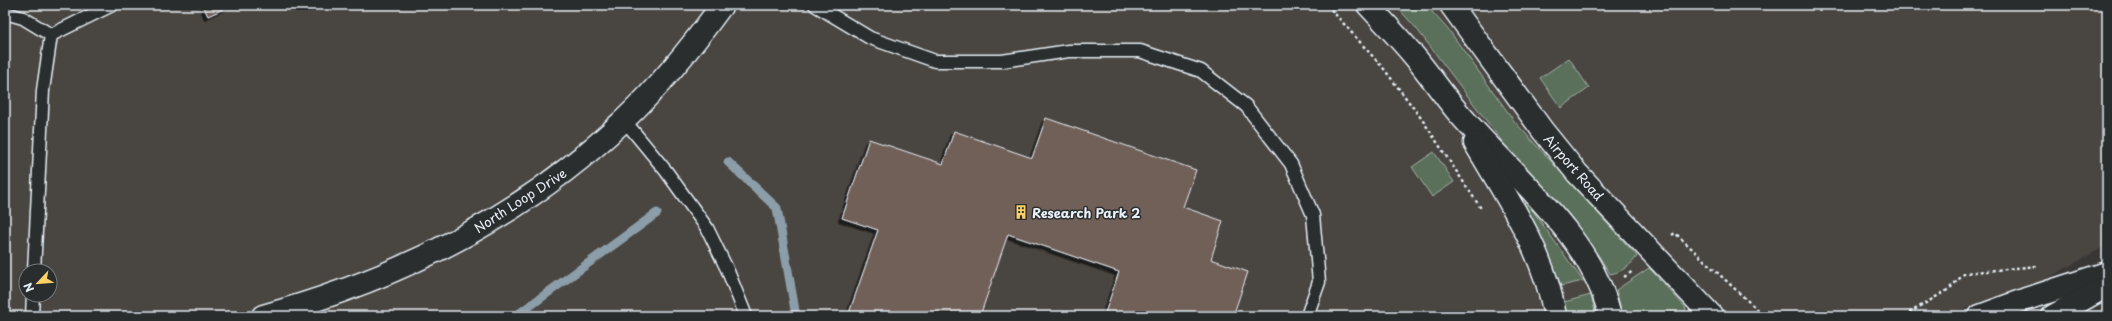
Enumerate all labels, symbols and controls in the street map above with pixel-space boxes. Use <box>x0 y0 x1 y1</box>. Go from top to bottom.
street label: Airport Road <box>1540 130 1609 205</box>
street label: North Loop Drive <box>470 163 570 237</box>
place label: Research Park 2 <box>1032 203 1140 222</box>
building icon: Research Park 2 <box>1013 204 1029 220</box>
north arrow <box>18 263 58 303</box>
text: N <box>19 280 38 295</box>

